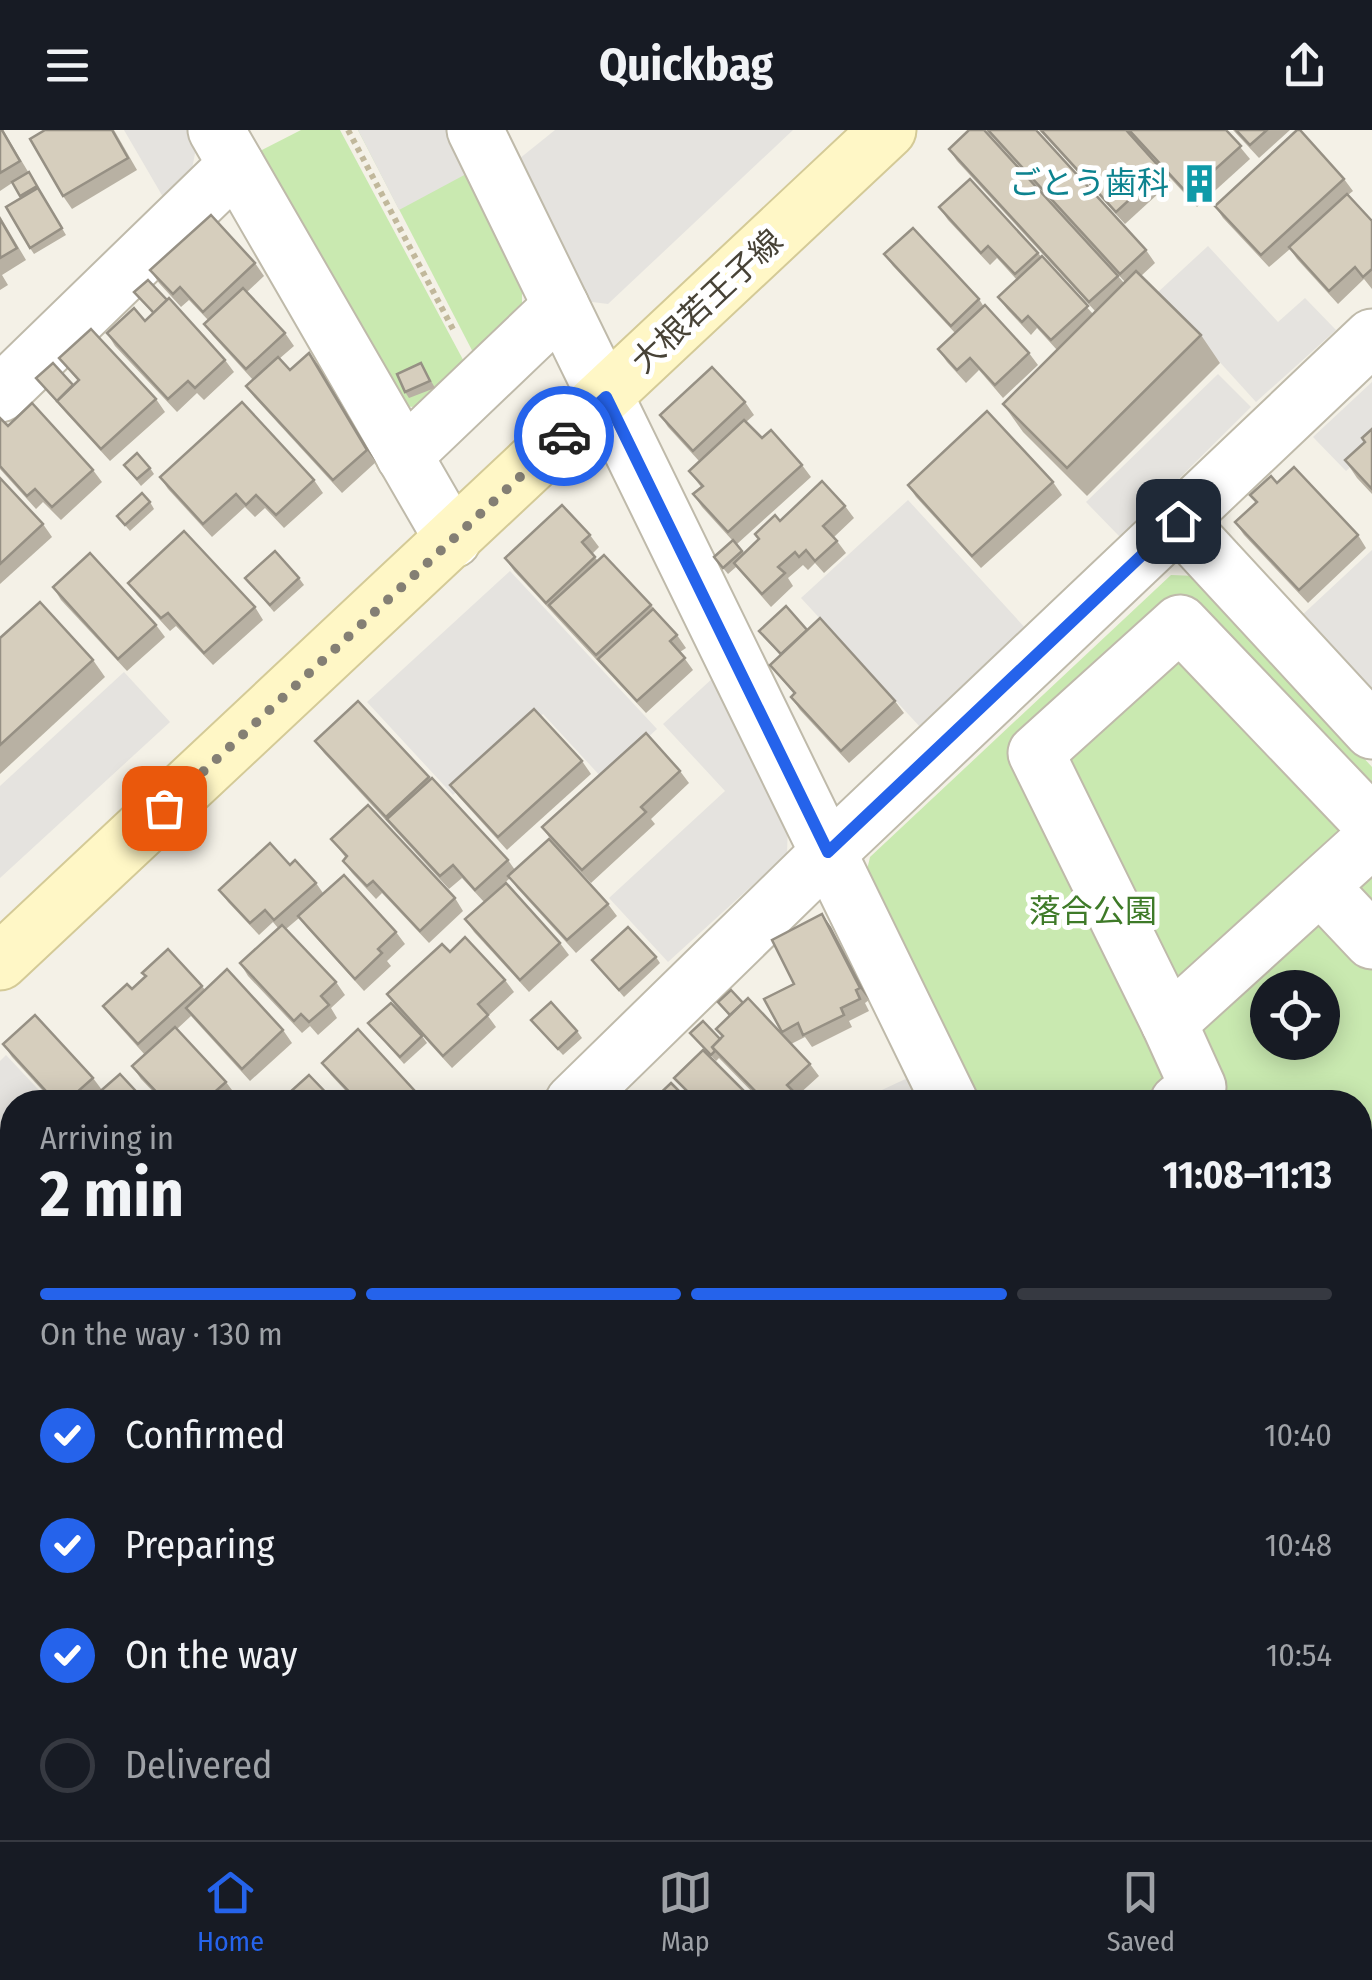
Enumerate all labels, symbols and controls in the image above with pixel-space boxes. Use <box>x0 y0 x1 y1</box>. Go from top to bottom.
icon: menu <box>40 38 95 93</box>
text: Quickbag <box>599 38 773 92</box>
icon: share <box>1277 38 1332 93</box>
building icon: ごとう歯科 <box>1178 162 1220 204</box>
place label: ごとう歯科 <box>1009 164 1169 202</box>
street label: 大根若王子線 <box>624 222 790 380</box>
courier <box>514 386 614 486</box>
icon: car <box>537 409 592 464</box>
pin <box>1136 479 1221 564</box>
icon: home <box>1151 494 1206 549</box>
pin <box>122 766 207 851</box>
icon: bag <box>137 781 192 836</box>
park label: 落合公園 <box>1029 892 1157 930</box>
map controls <box>1250 970 1340 1060</box>
button: locate <box>1250 970 1340 1060</box>
text: Arriving in <box>40 1119 174 1157</box>
text: 11:08–11:13 <box>1163 1152 1332 1198</box>
text: 2 min <box>40 1155 184 1233</box>
text: On the way · 130 m <box>40 1315 283 1353</box>
icon: check <box>40 1408 95 1463</box>
text: Confirmed <box>125 1412 285 1458</box>
text: 10:40 <box>1264 1416 1332 1454</box>
icon: check <box>40 1518 95 1573</box>
text: Preparing <box>125 1522 274 1568</box>
text: 10:48 <box>1265 1526 1332 1564</box>
icon: check <box>40 1628 95 1683</box>
text: On the way <box>125 1632 297 1678</box>
text: 10:54 <box>1266 1636 1332 1674</box>
text: Delivered <box>125 1742 272 1788</box>
tab: Home <box>197 1865 264 1958</box>
tab: Map <box>658 1865 713 1958</box>
tab: Saved <box>1107 1865 1175 1958</box>

